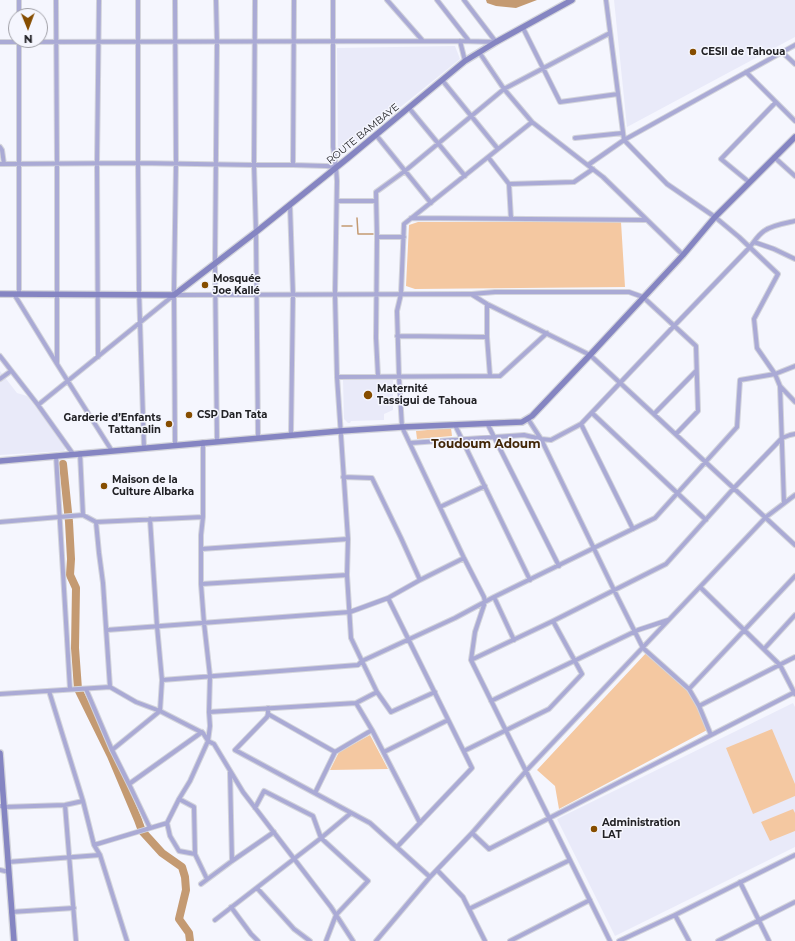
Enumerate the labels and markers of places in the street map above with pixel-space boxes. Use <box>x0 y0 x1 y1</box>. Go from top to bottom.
place label: CESII de Tahoua <box>701 46 785 58</box>
marker: CESII de Tahoua <box>688 47 698 57</box>
place label: Mosquée Joe Kallé <box>213 273 261 296</box>
marker: Mosquée Joe Kallé <box>200 280 210 290</box>
place label: Maternité Tassigui de Tahoua <box>377 383 477 406</box>
marker: Maternité Tassigui de Tahoua <box>362 389 374 401</box>
place label: CSP Dan Tata <box>197 409 267 421</box>
marker: CSP Dan Tata <box>184 410 194 420</box>
place label: Garderie d’Enfants Tattanalin <box>64 412 161 436</box>
marker: Garderie d’Enfants Tattanalin <box>164 419 174 429</box>
place label: Maison de la Culture Albarka <box>112 474 194 498</box>
marker: Maison de la Culture Albarka <box>99 481 109 491</box>
place label: Administration LAT <box>602 817 681 840</box>
marker: Administration LAT <box>589 824 599 834</box>

